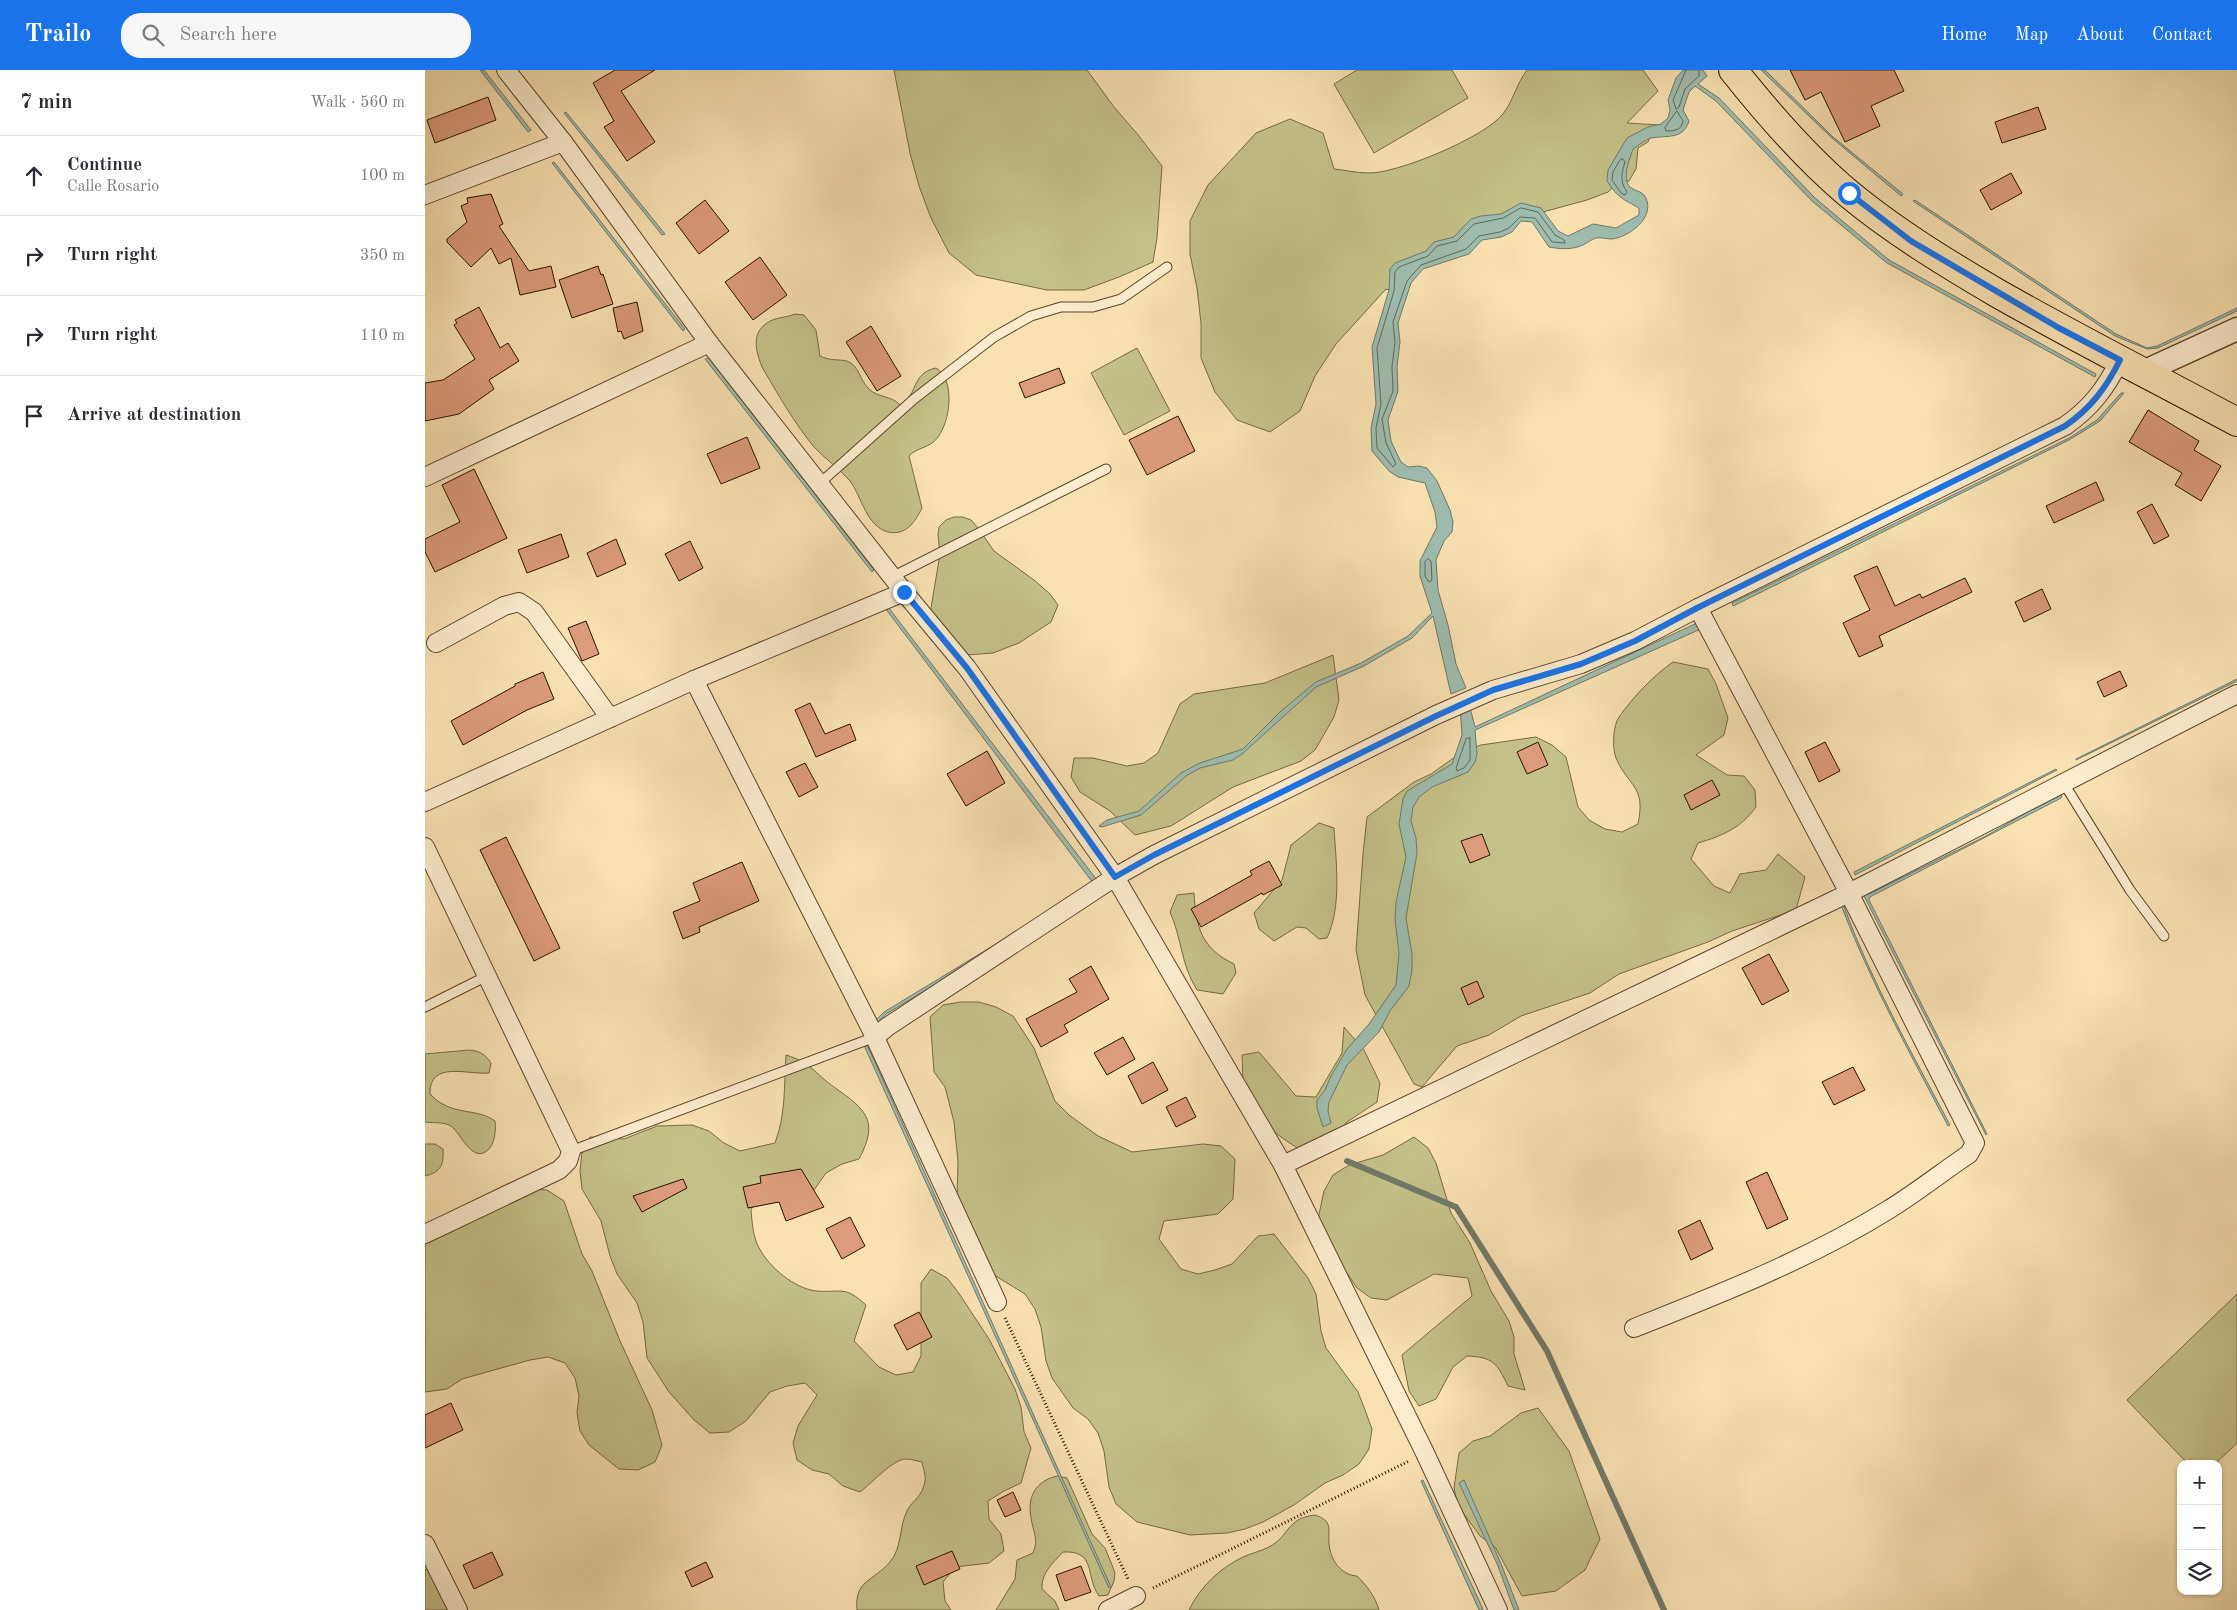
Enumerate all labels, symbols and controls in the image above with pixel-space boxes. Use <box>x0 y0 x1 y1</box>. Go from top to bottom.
search box <box>121 13 471 58</box>
icon: search <box>139 21 167 49</box>
text: Trailo <box>25 23 91 47</box>
text: Search here <box>179 26 277 45</box>
text: Home <box>1941 26 1987 44</box>
text: Map <box>2015 26 2048 44</box>
text: About <box>2076 26 2124 44</box>
text: Contact <box>2152 26 2212 44</box>
text: 7 min <box>20 92 73 113</box>
text: Walk · 560 m <box>310 95 405 111</box>
text: Continue <box>67 156 142 175</box>
icon: ahead <box>20 162 48 190</box>
text: 100 m <box>360 168 405 184</box>
text: Calle Rosario <box>67 179 159 195</box>
route start <box>1838 182 1861 205</box>
icon: right <box>20 242 48 270</box>
text: Turn right <box>67 246 157 265</box>
text: 350 m <box>360 248 405 264</box>
icon: right <box>20 322 48 350</box>
text: Turn right <box>67 326 157 345</box>
text: 110 m <box>360 328 405 344</box>
icon: arrive <box>20 402 48 430</box>
text: Arrive at destination <box>67 406 241 425</box>
route end <box>893 581 916 604</box>
map controls <box>2177 1460 2222 1595</box>
button: + <box>2177 1460 2222 1505</box>
button: − <box>2177 1505 2222 1550</box>
button: layers <box>2177 1550 2222 1595</box>

